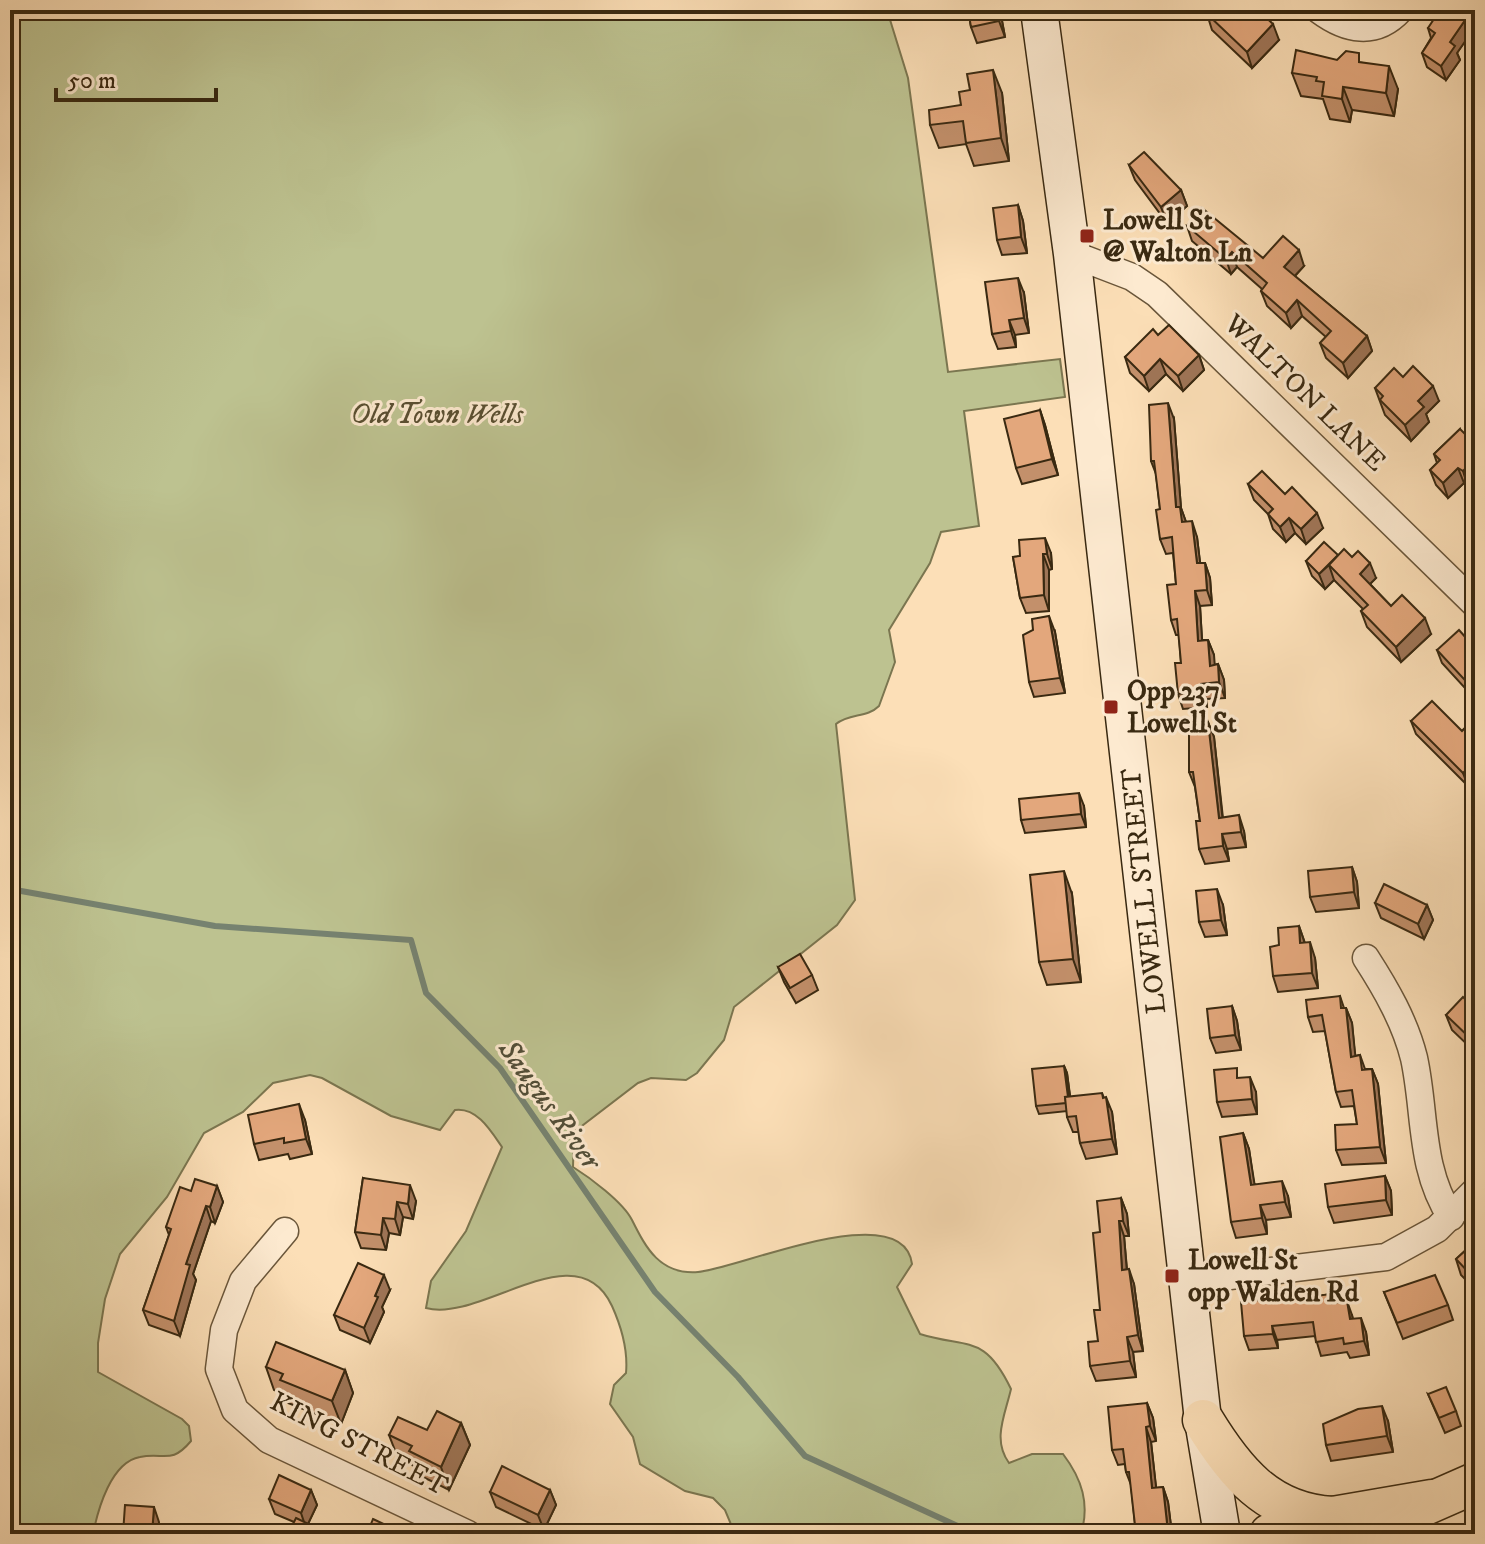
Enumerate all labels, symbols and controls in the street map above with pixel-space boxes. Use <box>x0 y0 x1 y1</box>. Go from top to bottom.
scale bar <box>56 52 216 102</box>
text: 50 m <box>68 66 116 96</box>
place label: Lowell St @ Walton Ln <box>1103 203 1253 270</box>
marker: Lowell St @ Walton Ln <box>1078 227 1096 245</box>
street label: WALTON LANE <box>1216 306 1393 479</box>
park label: Old Town Wells <box>351 397 524 432</box>
place label: Opp 237 Lowell St <box>1127 674 1237 741</box>
marker: Opp 237 Lowell St <box>1102 698 1120 716</box>
street label: LOWELL STREET <box>1114 766 1174 1016</box>
water label: Saugus River <box>489 1032 610 1179</box>
place label: Lowell St opp Walden Rd <box>1188 1243 1360 1310</box>
marker: Lowell St opp Walden Rd <box>1163 1267 1181 1285</box>
street label: KING STREET <box>264 1384 454 1504</box>

